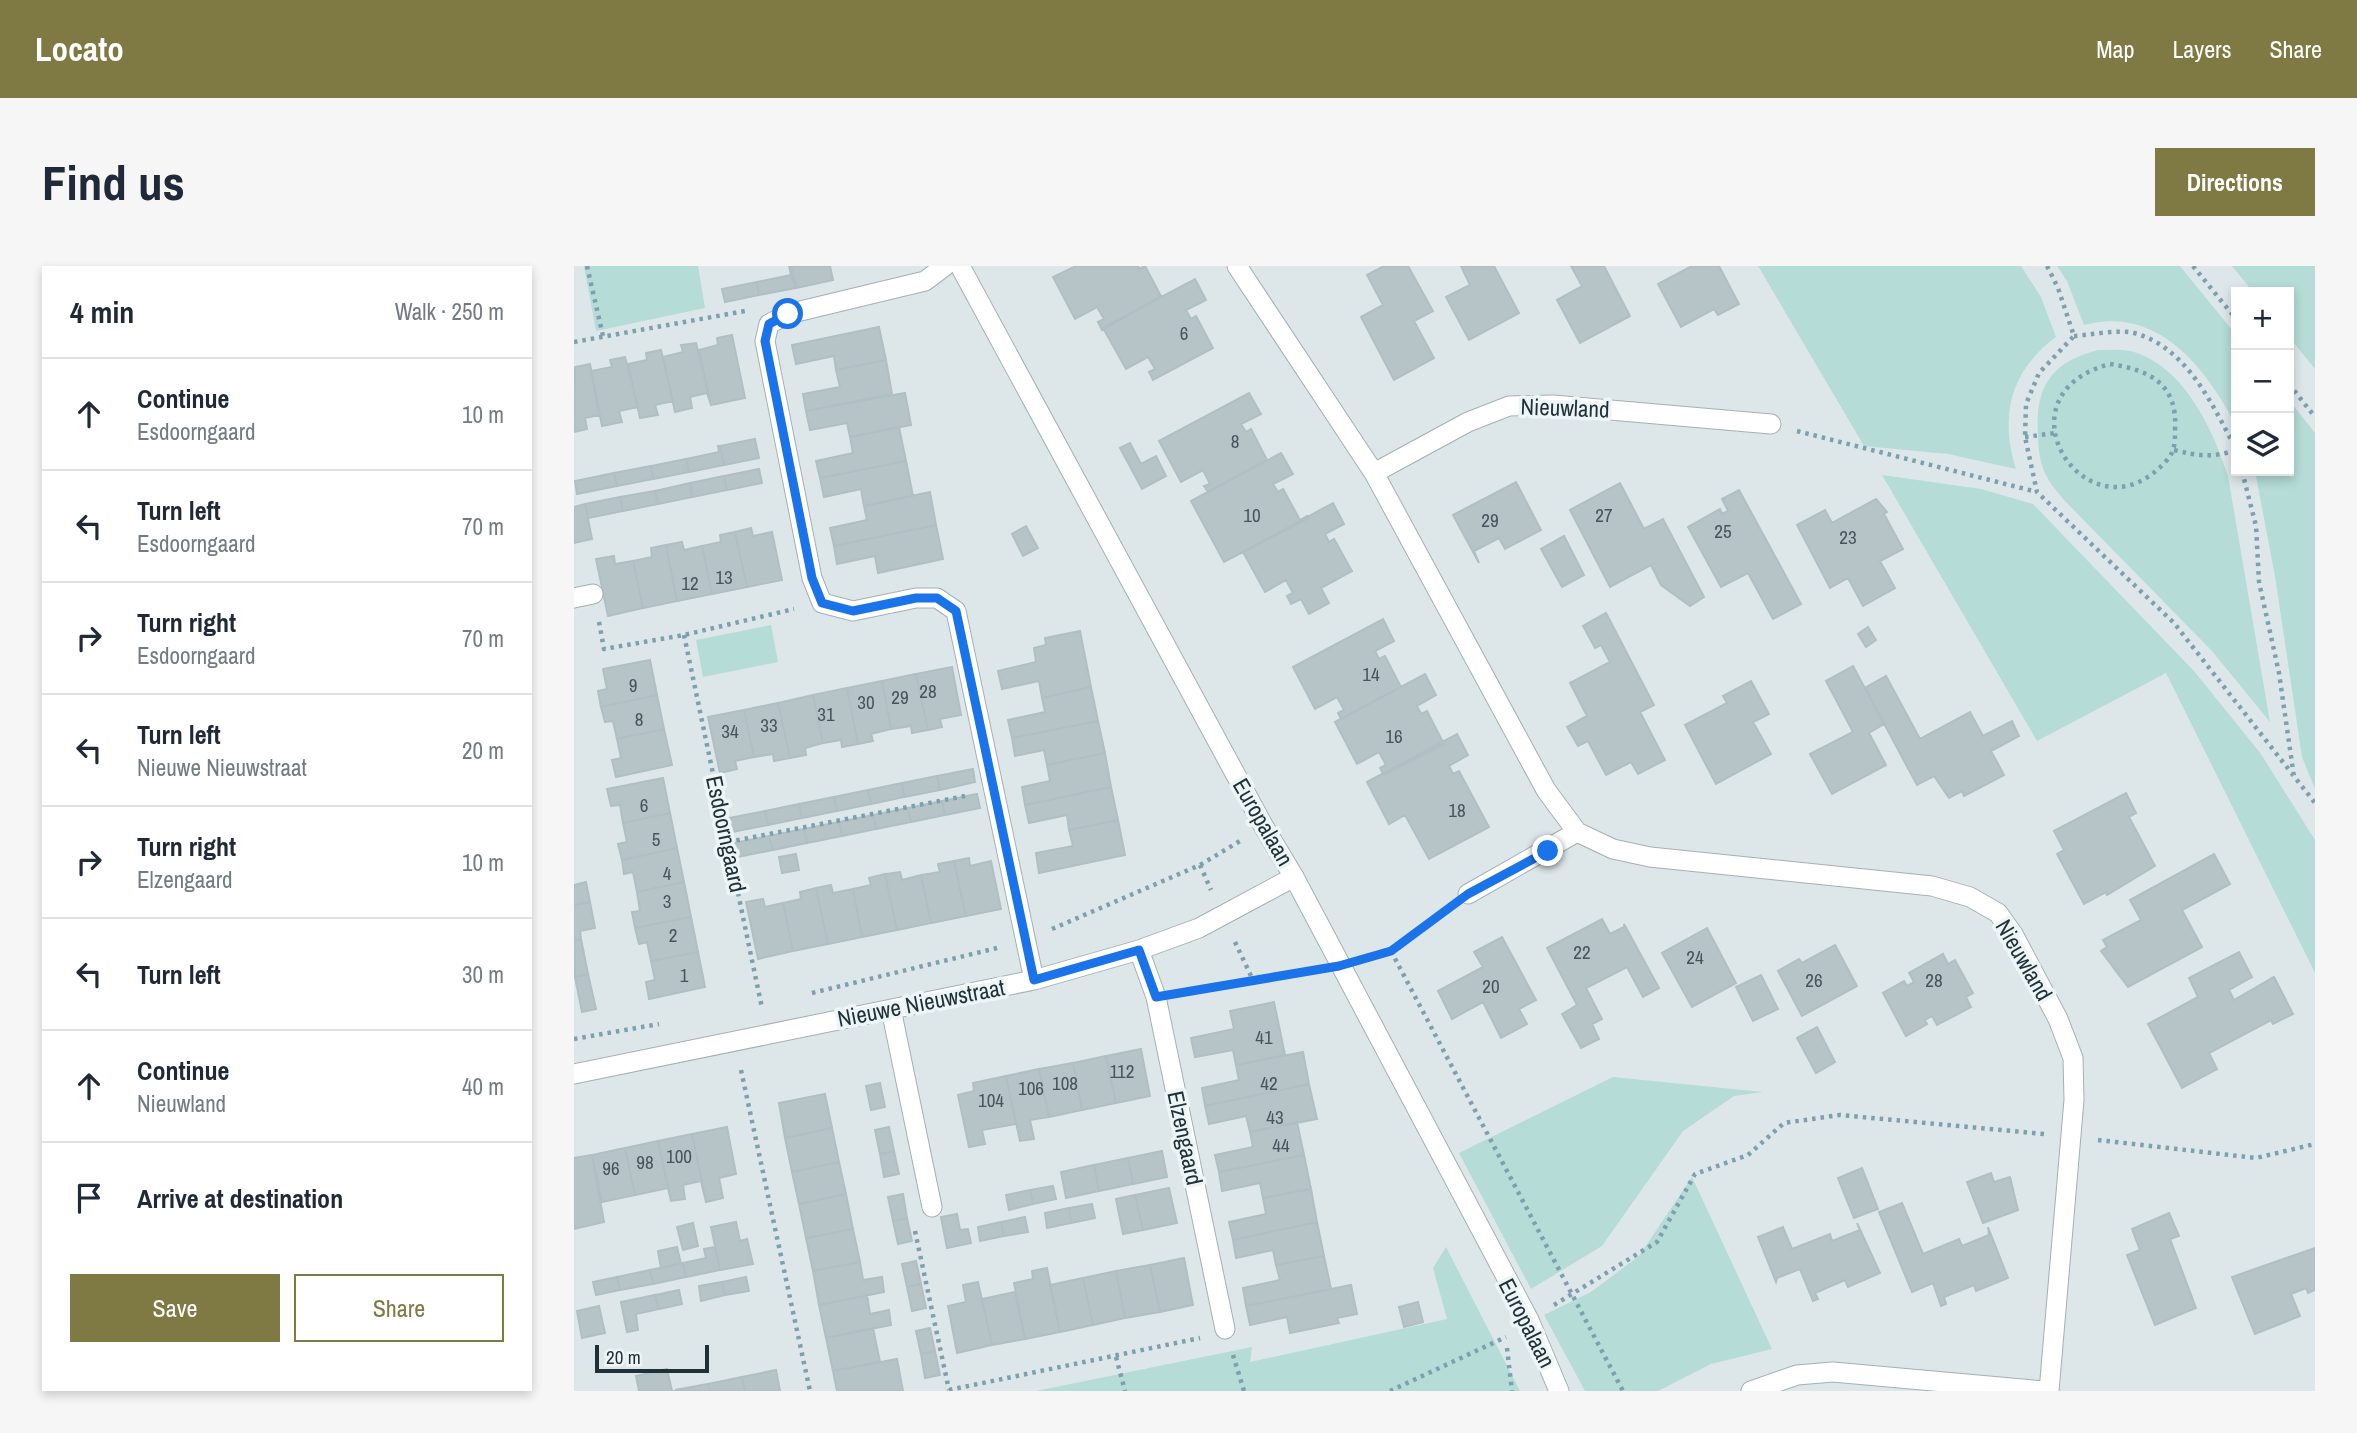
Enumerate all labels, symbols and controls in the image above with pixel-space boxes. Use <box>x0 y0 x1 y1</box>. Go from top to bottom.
text: Locato <box>35 27 124 71</box>
text: Map <box>2096 33 2134 65</box>
text: Layers <box>2172 33 2231 65</box>
text: Share <box>2269 33 2322 65</box>
button: Directions <box>2155 148 2315 216</box>
text: Find us <box>42 149 185 215</box>
map controls <box>2231 287 2294 476</box>
button: + <box>2231 287 2294 350</box>
text: 4 min <box>70 292 134 332</box>
text: Walk · 250 m <box>395 296 504 327</box>
route start <box>772 298 803 329</box>
house number: 6 <box>1180 320 1188 346</box>
button: − <box>2231 350 2294 413</box>
text: Continue <box>137 381 229 416</box>
street label: Nieuwland <box>1520 390 1610 425</box>
icon: ahead <box>70 395 108 433</box>
text: 10 m <box>462 399 504 430</box>
button: layers <box>2231 413 2294 476</box>
text: Esdoorngaard <box>137 416 255 447</box>
house number: 8 <box>1231 428 1239 454</box>
text: Turn left <box>137 493 221 528</box>
house number: 10 <box>1243 502 1261 528</box>
house number: 27 <box>1595 502 1613 528</box>
icon: left <box>70 507 108 545</box>
house number: 29 <box>1481 507 1499 533</box>
text: 70 m <box>462 511 504 542</box>
house number: 25 <box>1714 518 1732 544</box>
house number: 23 <box>1839 524 1857 550</box>
text: Esdoorngaard <box>137 528 255 559</box>
house number: 13 <box>715 564 733 590</box>
house number: 12 <box>681 570 699 596</box>
text: Turn right <box>137 605 236 640</box>
icon: right <box>70 619 108 657</box>
text: 70 m <box>462 623 504 654</box>
text: Esdoorngaard <box>137 640 255 671</box>
house number: 14 <box>1362 661 1380 687</box>
house number: 9 <box>629 672 637 698</box>
house number: 28 <box>919 678 937 704</box>
house number: 29 <box>891 684 909 710</box>
house number: 30 <box>857 689 875 715</box>
house number: 31 <box>817 701 835 727</box>
house number: 8 <box>635 706 643 732</box>
house number: 33 <box>760 712 778 738</box>
text: Turn left <box>137 717 221 752</box>
house number: 34 <box>721 718 739 744</box>
house number: 16 <box>1385 723 1403 749</box>
icon: left <box>70 731 108 769</box>
text: 20 m <box>462 735 504 766</box>
text: Nieuwe Nieuwstraat <box>137 752 307 783</box>
street label: Europalaan <box>1226 772 1301 871</box>
street label: Esdoorngaard <box>699 773 754 895</box>
house number: 6 <box>640 792 648 818</box>
house number: 18 <box>1448 797 1466 823</box>
house number: 5 <box>652 826 661 852</box>
text: Turn right <box>137 829 236 864</box>
route end <box>1532 835 1563 866</box>
icon: right <box>70 843 108 881</box>
text: 10 m <box>462 847 504 878</box>
house number: 4 <box>663 860 672 886</box>
text: Elzengaard <box>137 864 232 895</box>
house number: 3 <box>663 888 671 914</box>
street label: Nieuwland <box>1989 913 2060 1006</box>
house number: 2 <box>669 922 677 948</box>
house number: 22 <box>1573 939 1591 965</box>
house number: 24 <box>1686 944 1704 970</box>
icon: left <box>70 955 108 993</box>
text: Turn left <box>137 957 221 992</box>
text: 30 m <box>462 959 504 990</box>
house number: 1 <box>680 962 689 988</box>
house number: 26 <box>1805 967 1823 993</box>
house number: 28 <box>1925 967 1943 993</box>
street label: Nieuwe Nieuwstraat <box>835 971 1007 1034</box>
house number: 20 <box>1482 973 1500 999</box>
house number: 41 <box>1255 1024 1273 1050</box>
text: Continue <box>137 1053 229 1088</box>
house number: 112 <box>1110 1058 1134 1084</box>
icon: ahead <box>70 1067 108 1105</box>
house number: 108 <box>1052 1070 1078 1096</box>
house number: 42 <box>1260 1070 1278 1096</box>
text: 40 m <box>462 1071 504 1102</box>
house number: 106 <box>1018 1075 1044 1101</box>
house number: 104 <box>978 1087 1004 1113</box>
text: Nieuwland <box>137 1088 226 1119</box>
street label: Elzengaard <box>1160 1088 1211 1188</box>
house number: 43 <box>1266 1104 1284 1130</box>
house number: 44 <box>1272 1132 1290 1158</box>
house number: 100 <box>666 1143 692 1169</box>
house number: 98 <box>636 1149 654 1175</box>
house number: 96 <box>602 1155 620 1181</box>
icon: arrive <box>70 1179 108 1217</box>
text: Arrive at destination <box>137 1181 343 1216</box>
street label: Europalaan <box>1492 1273 1563 1373</box>
button: Save <box>70 1274 280 1342</box>
button: Share <box>294 1274 504 1342</box>
scale bar <box>595 1342 709 1374</box>
text: 20 m <box>606 1344 641 1370</box>

